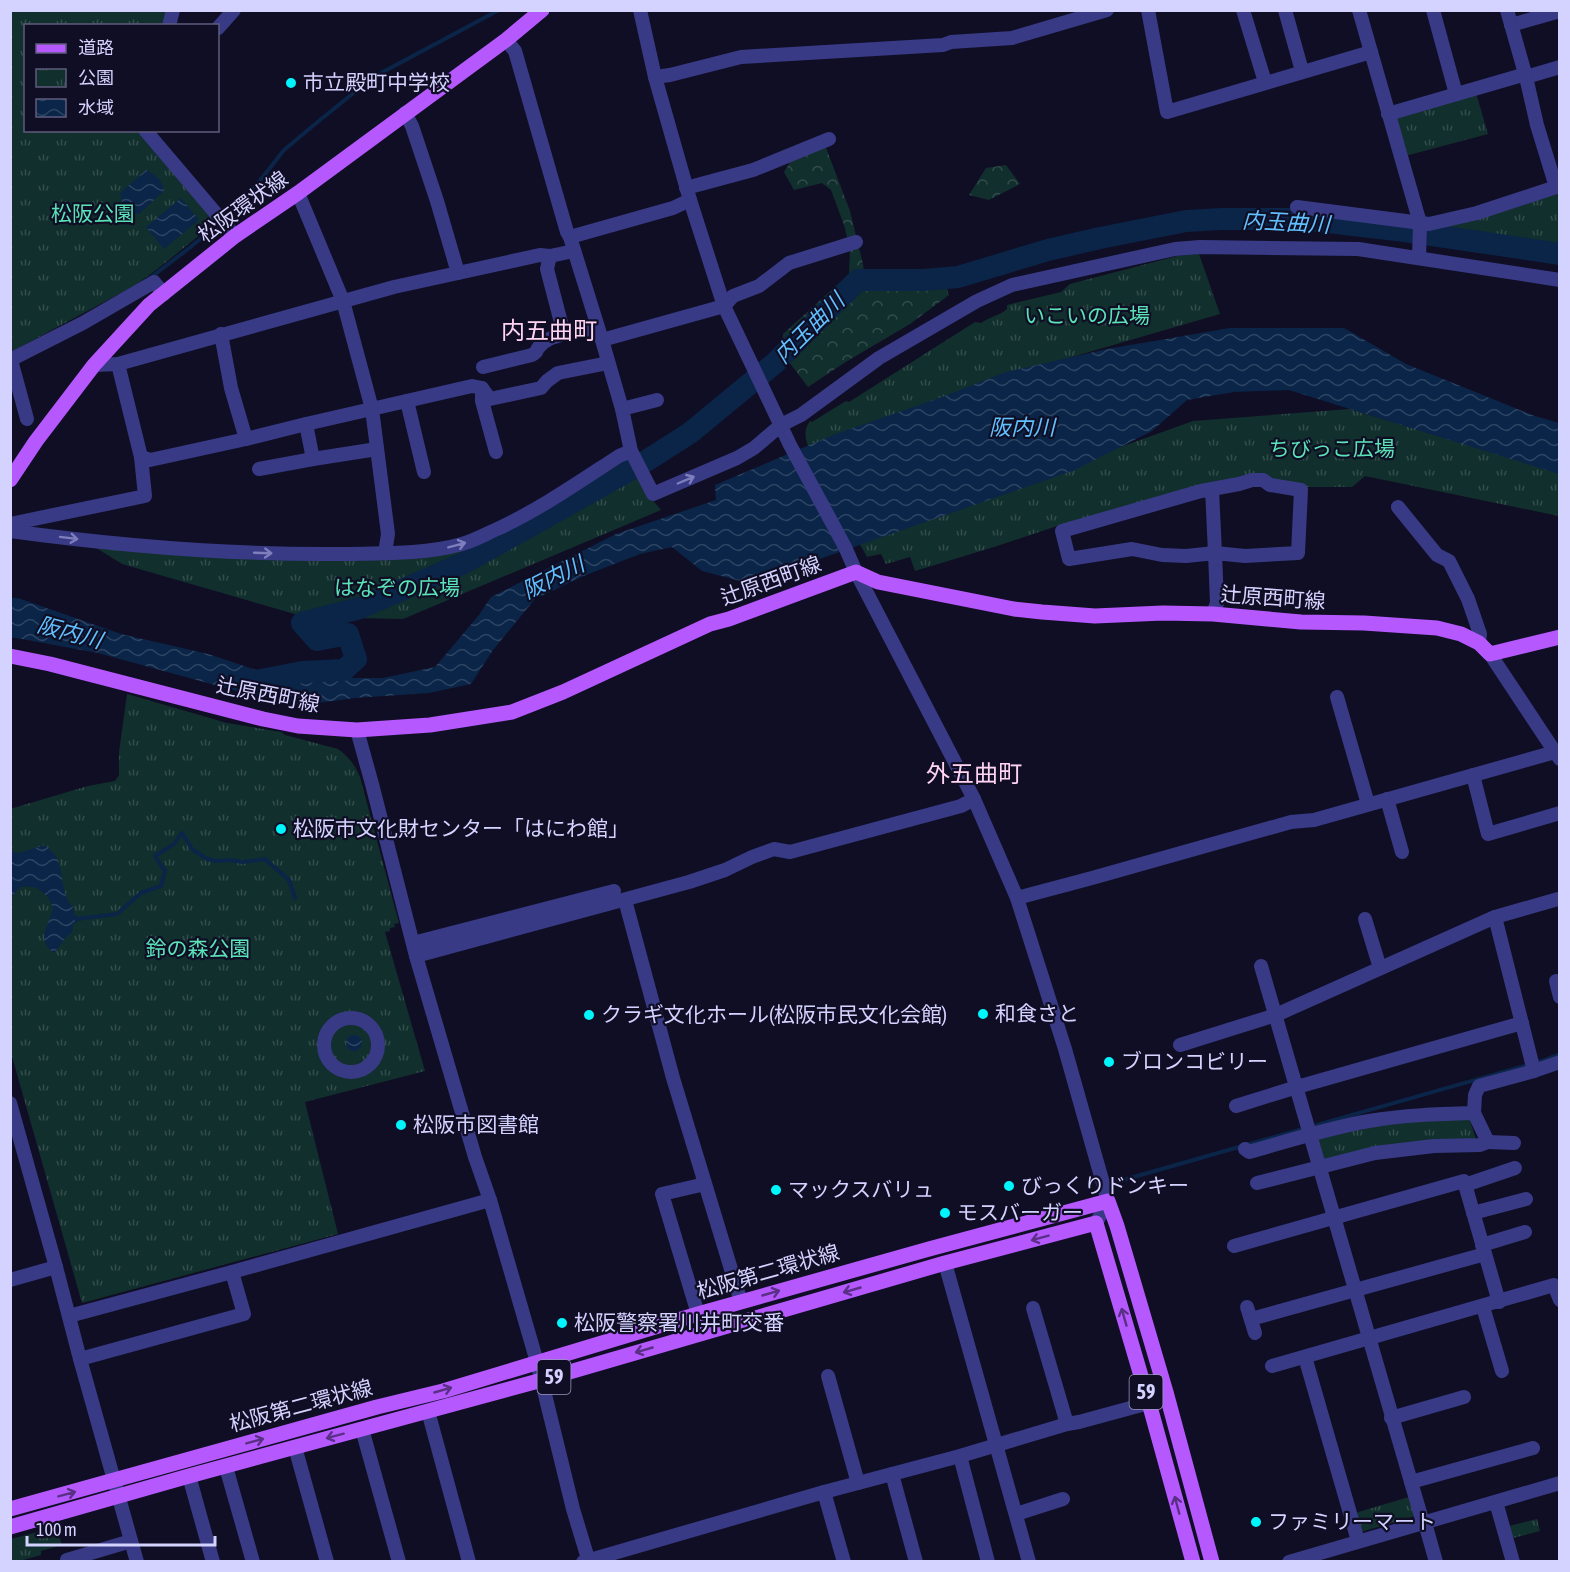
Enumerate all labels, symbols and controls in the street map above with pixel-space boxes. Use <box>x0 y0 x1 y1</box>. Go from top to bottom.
legend <box>24 24 219 132</box>
text: 道路 <box>78 37 114 58</box>
text: 公園 <box>78 67 114 88</box>
place label: 市立殿町中学校 <box>303 70 450 94</box>
marker: 市立殿町中学校 <box>284 76 298 90</box>
text: 水域 <box>78 97 114 118</box>
street label: 松阪環状線 <box>193 166 292 247</box>
park label: 松阪公園 <box>51 201 135 225</box>
water label: 内玉曲川 <box>1241 207 1333 237</box>
water label: 内玉曲川 <box>769 286 851 368</box>
park label: いこいの広場 <box>1024 303 1150 327</box>
district label: 内五曲町 <box>501 317 597 344</box>
water label: 阪内川 <box>989 414 1057 440</box>
park label: ちびっこ広場 <box>1269 436 1395 460</box>
one-way arrow <box>677 473 695 484</box>
one-way arrow <box>58 533 78 544</box>
one-way arrow <box>447 539 466 550</box>
one-way arrow <box>252 547 272 558</box>
water label: 阪内川 <box>518 550 590 604</box>
street label: 辻原西町線 <box>717 551 824 609</box>
park label: はなぞの広場 <box>334 575 460 599</box>
street label: 辻原西町線 <box>1220 581 1326 613</box>
water label: 阪内川 <box>35 611 107 654</box>
street label: 辻原西町線 <box>214 672 322 716</box>
district label: 外五曲町 <box>926 760 1022 787</box>
place label: 松阪市文化財センター「はにわ館」 <box>293 816 629 840</box>
marker: 松阪市文化財センター「はにわ館」 <box>274 822 288 836</box>
park label: 鈴の森公園 <box>146 936 251 960</box>
place label: 和食さと <box>995 1001 1079 1025</box>
place label: クラギ文化ホール(松阪市民文化会館) <box>601 1002 947 1026</box>
marker: 和食さと <box>976 1007 990 1021</box>
marker: クラギ文化ホール(松阪市民文化会館) <box>582 1008 596 1022</box>
place label: ブロンコビリー <box>1121 1049 1268 1073</box>
marker: ブロンコビリー <box>1102 1055 1116 1069</box>
place label: 松阪市図書館 <box>413 1112 539 1136</box>
marker: 松阪市図書館 <box>394 1118 408 1132</box>
place label: びっくりドンキー <box>1021 1173 1189 1197</box>
place label: マックスバリュ <box>788 1177 934 1201</box>
marker: びっくりドンキー <box>1002 1179 1016 1193</box>
marker: マックスバリュ <box>769 1183 783 1197</box>
place label: モスバーガー <box>957 1200 1083 1224</box>
marker: モスバーガー <box>938 1206 952 1220</box>
one-way arrow <box>1030 1232 1049 1244</box>
street label: 松阪第二環状線 <box>694 1239 842 1303</box>
one-way arrow <box>843 1285 862 1296</box>
one-way arrow <box>761 1287 780 1298</box>
one-way arrow <box>1118 1308 1129 1327</box>
place label: 松阪警察署川井町交番 <box>574 1310 784 1334</box>
marker: 松阪警察署川井町交番 <box>555 1316 569 1330</box>
one-way arrow <box>635 1345 654 1356</box>
road number: 59 <box>538 1360 570 1394</box>
street label: 松阪第二環状線 <box>227 1374 375 1436</box>
road number: 59 <box>1130 1375 1162 1409</box>
one-way arrow <box>433 1384 452 1396</box>
one-way arrow <box>326 1431 345 1442</box>
one-way arrow <box>245 1435 264 1446</box>
one-way arrow <box>57 1487 76 1499</box>
one-way arrow <box>1171 1496 1182 1515</box>
scale bar <box>27 1509 214 1547</box>
place label: ファミリーマート <box>1268 1509 1436 1533</box>
marker: ファミリーマート <box>1249 1515 1263 1529</box>
text: 100 m <box>36 1519 77 1540</box>

